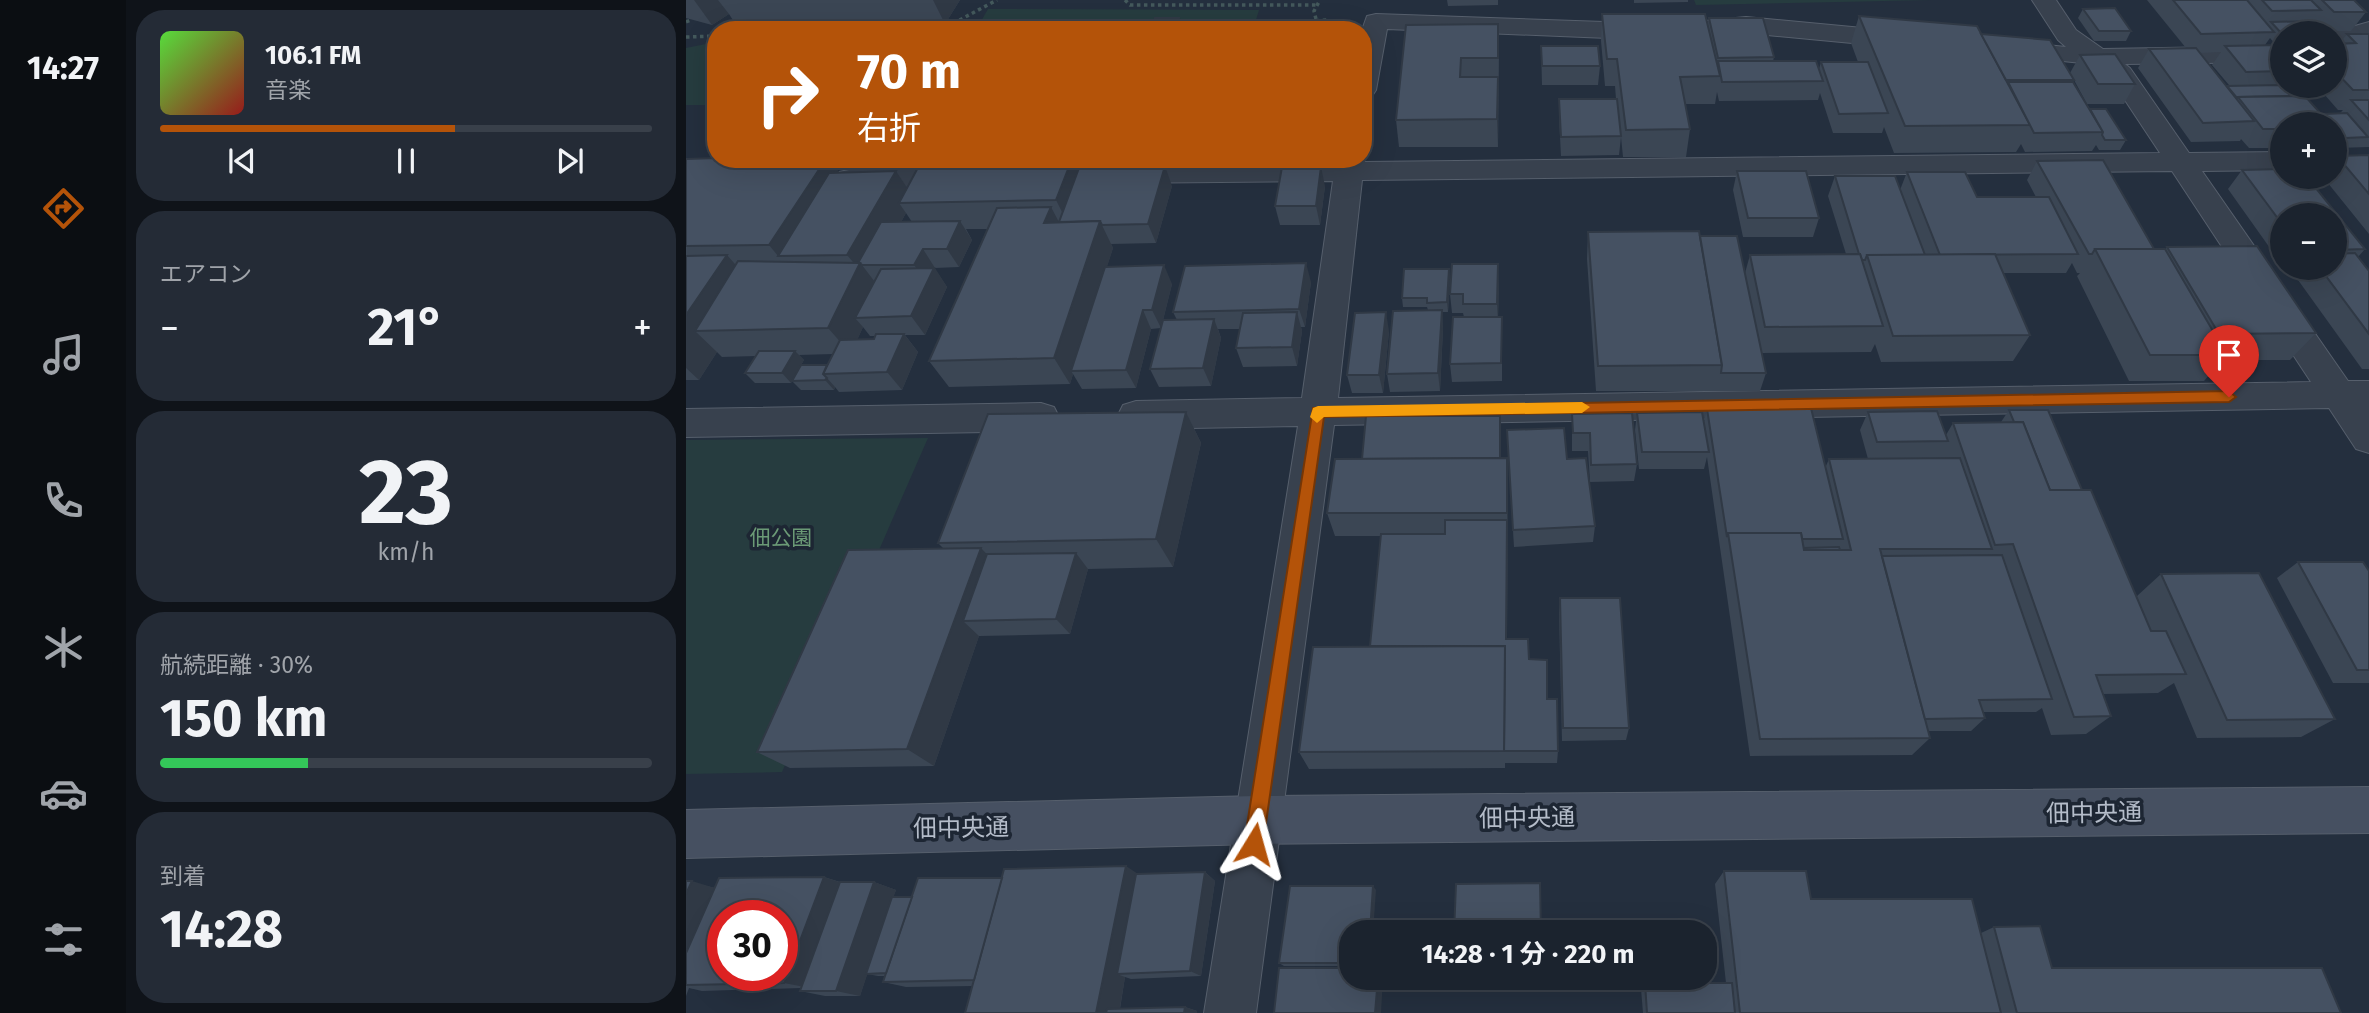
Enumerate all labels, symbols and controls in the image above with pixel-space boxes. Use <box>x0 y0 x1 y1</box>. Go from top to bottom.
map controls <box>2270 21 2347 280</box>
button: layers <box>2270 21 2347 98</box>
text: 106.1 FM <box>265 40 361 71</box>
text: 70 m <box>857 42 961 101</box>
text: 14:27 <box>27 49 99 87</box>
icon: right <box>742 49 833 140</box>
text: 音楽 <box>265 76 311 104</box>
text: 右折 <box>857 109 921 147</box>
button: + <box>2270 112 2347 189</box>
icon: previous <box>223 142 261 180</box>
icon: pause <box>387 142 425 180</box>
icon: next <box>551 142 589 180</box>
icon: directions <box>39 184 88 233</box>
button: − <box>2270 203 2347 280</box>
text: エアコン <box>160 260 252 288</box>
text: 21° <box>368 296 445 359</box>
text: − <box>160 305 179 351</box>
text: + <box>633 305 652 351</box>
pin <box>2199 325 2259 397</box>
icon: music <box>39 330 88 379</box>
icon: arrive <box>2210 336 2248 374</box>
text: 23 <box>359 438 453 547</box>
icon: phone <box>39 476 88 525</box>
park label: 佃公園 <box>750 525 813 551</box>
text: km/h <box>378 538 434 566</box>
icon: climate <box>39 623 88 672</box>
text: 航続距離 · 30% <box>160 651 313 679</box>
text: 150 km <box>160 687 327 750</box>
icon: car <box>39 769 88 818</box>
street label: 佃中央通 <box>2046 798 2142 828</box>
street label: 佃中央通 <box>1479 803 1575 833</box>
position arrow <box>1217 807 1291 881</box>
street label: 佃中央通 <box>913 813 1009 843</box>
text: 到着 <box>160 862 206 890</box>
text: 14:28 <box>160 898 283 961</box>
speed limit sign: 30 <box>707 900 798 991</box>
icon: filters <box>39 915 88 964</box>
text: 14:28 · 1 分 · 220 m <box>1421 939 1635 970</box>

